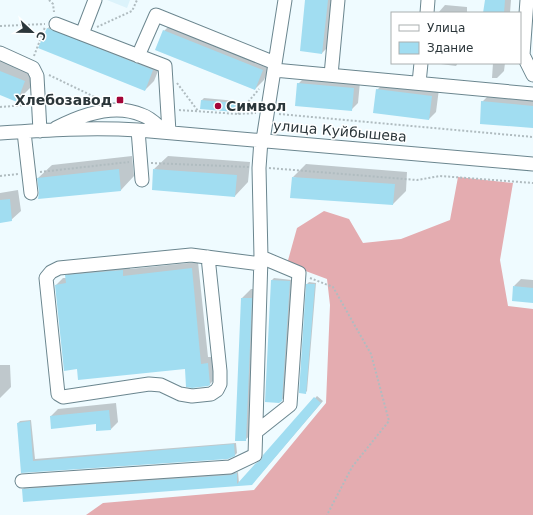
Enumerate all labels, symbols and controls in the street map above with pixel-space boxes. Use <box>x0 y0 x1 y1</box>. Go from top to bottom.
north arrow <box>12 12 52 52</box>
legend <box>391 12 521 64</box>
text: Улица <box>427 21 465 35</box>
text: С <box>33 29 48 42</box>
text: Здание <box>427 41 473 55</box>
place label: Хлебозавод <box>15 92 112 108</box>
marker: Хлебозавод <box>115 95 125 105</box>
place label: Символ <box>226 98 286 114</box>
marker: Символ <box>213 101 223 111</box>
street label: улица Куйбышева <box>272 117 408 145</box>

